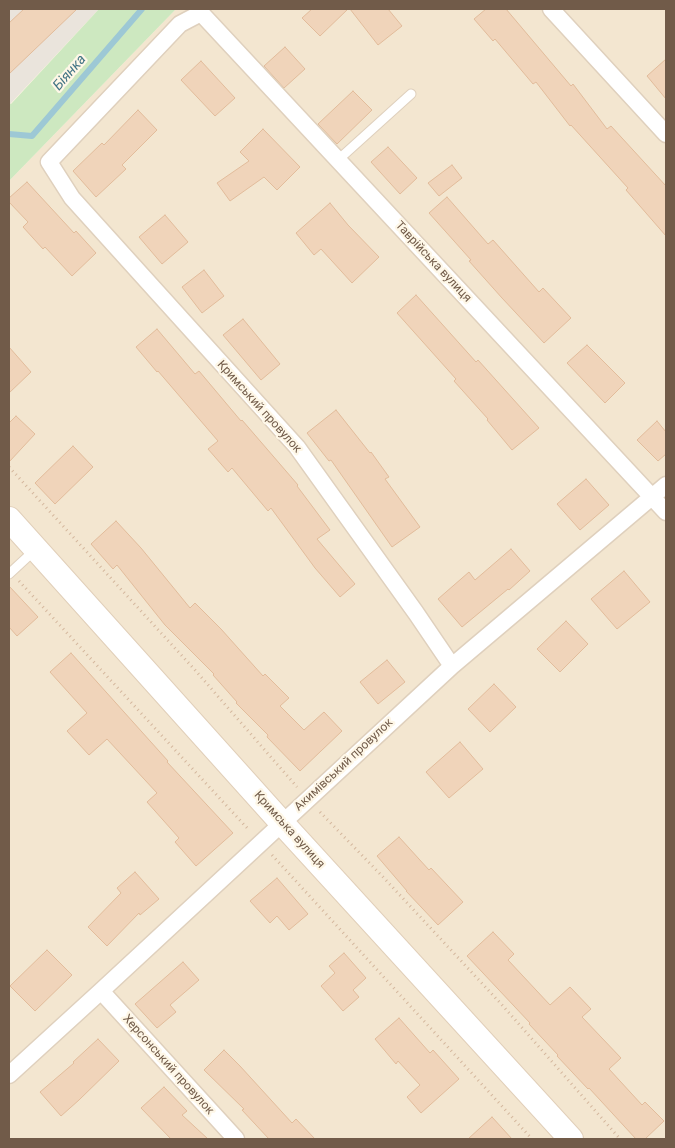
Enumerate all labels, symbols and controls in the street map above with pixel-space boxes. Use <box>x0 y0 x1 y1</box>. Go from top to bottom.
water label: Біянка <box>50 52 90 94</box>
street label: Таврійська вулиця <box>392 219 474 305</box>
street label: Кримський провулок <box>214 358 304 456</box>
street label: Акимівський провулок <box>292 716 396 814</box>
street label: Кримська вулиця <box>251 788 327 872</box>
street label: Херсонський провулок <box>119 1012 217 1118</box>

